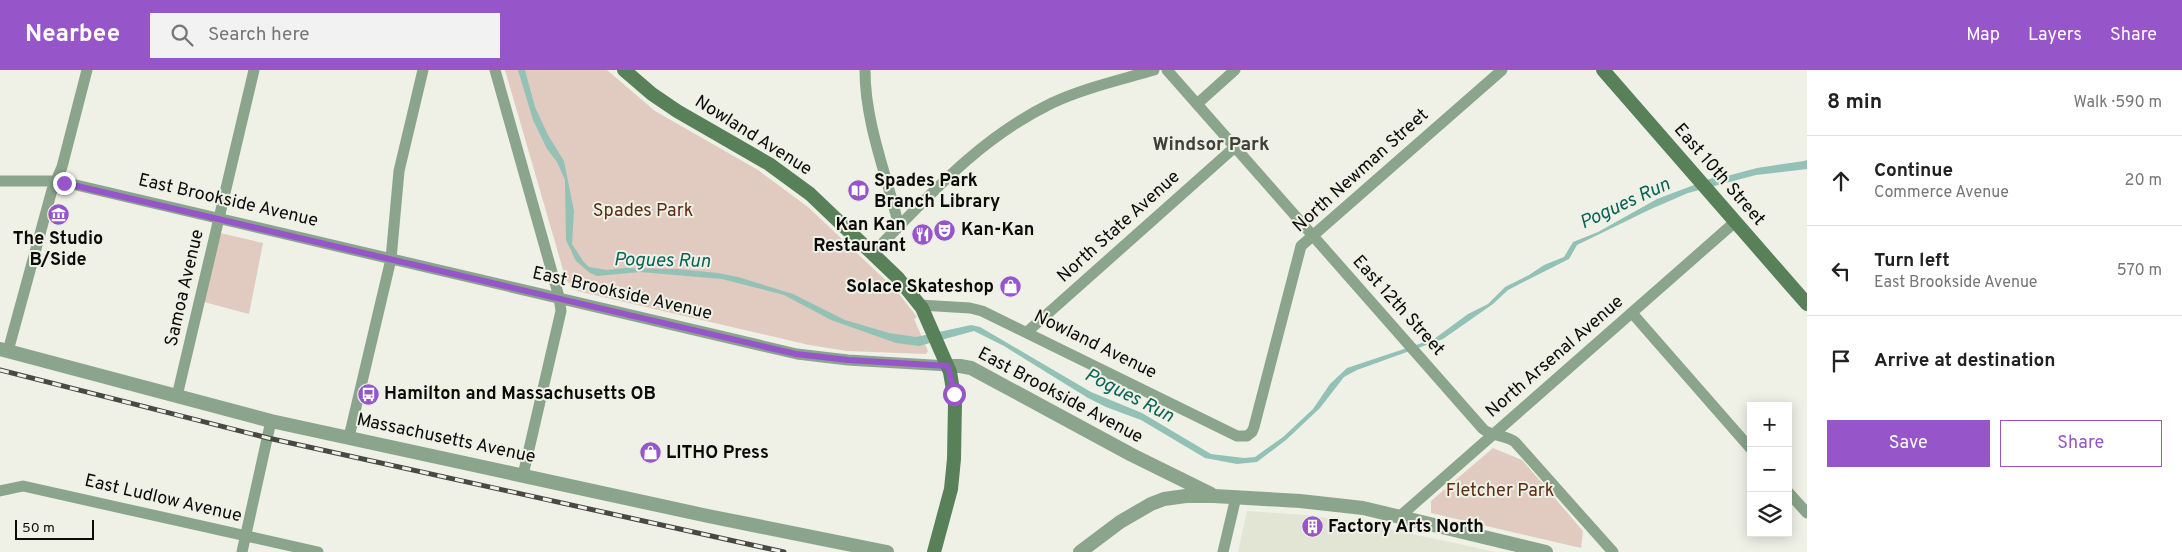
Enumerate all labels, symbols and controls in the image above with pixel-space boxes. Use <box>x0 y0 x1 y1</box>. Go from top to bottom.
search box <box>150 13 500 58</box>
text: Nearbee <box>25 20 120 50</box>
icon: search <box>168 21 196 49</box>
text: Search here <box>208 23 310 47</box>
text: Map <box>1966 24 2000 47</box>
text: Layers <box>2028 24 2082 47</box>
text: Share <box>2110 24 2157 47</box>
text: 8 min <box>1827 89 1882 116</box>
street label: Nowland Avenue <box>690 91 816 181</box>
text: Walk · 590 m <box>2074 93 2162 113</box>
street label: North Newman Street <box>1288 104 1434 238</box>
street label: East 10th Street <box>1668 119 1770 231</box>
district label: Windsor Park <box>1152 133 1270 157</box>
text: Continue <box>1874 159 1953 183</box>
street label: North State Avenue <box>1053 166 1185 288</box>
icon: ahead <box>1827 167 1855 195</box>
street label: East Brookside Avenue <box>136 169 320 233</box>
place label: Spades Park Branch Library <box>874 170 1000 214</box>
text: 20 m <box>2125 171 2162 191</box>
route end <box>53 172 76 195</box>
water label: Pogues Run <box>1576 172 1675 235</box>
library icon: Spades Park Branch Library <box>846 179 870 203</box>
text: Commerce Avenue <box>1874 183 2009 203</box>
park label: Spades Park <box>593 200 693 223</box>
museum icon: The Studio B/Side <box>46 202 70 226</box>
place label: Kan Kan Restaurant <box>813 214 906 258</box>
theatre icon: Kan-Kan <box>933 218 957 242</box>
place label: Kan-Kan <box>961 219 1034 242</box>
restaurant icon: Kan Kan Restaurant <box>910 223 934 247</box>
street label: Samoa Avenue <box>160 227 210 349</box>
place label: The Studio B/Side <box>13 228 103 272</box>
water label: Pogues Run <box>613 248 711 274</box>
text: Turn left <box>1874 249 1950 273</box>
street label: East 12th Street <box>1347 251 1449 361</box>
icon: left <box>1827 257 1855 285</box>
text: 570 m <box>2117 261 2162 281</box>
street label: East Brookside Avenue <box>530 262 714 326</box>
text: East Brookside Avenue <box>1874 273 2037 293</box>
shop icon: Solace Skateshop <box>998 275 1022 299</box>
place label: Solace Skateshop <box>846 276 994 299</box>
street label: North Arsenal Avenue <box>1481 291 1629 423</box>
street label: Nowland Avenue <box>1030 305 1160 385</box>
street label: East Brookside Avenue <box>973 343 1147 449</box>
icon: arrive <box>1827 347 1855 375</box>
text: Arrive at destination <box>1874 349 2055 373</box>
water label: Pogues Run <box>1080 363 1178 429</box>
bus stop icon: Hamilton and Massachusetts OB <box>356 382 380 406</box>
place label: Hamilton and Massachusetts OB <box>384 383 656 406</box>
route start <box>943 383 966 406</box>
map controls <box>1747 402 1792 537</box>
button: + <box>1747 402 1792 447</box>
street label: Massachusetts Avenue <box>355 409 537 469</box>
button: Save <box>1827 420 1990 467</box>
button: Share <box>2000 420 2162 467</box>
shop icon: LITHO Press <box>638 441 662 465</box>
place label: LITHO Press <box>666 442 769 465</box>
button: − <box>1747 447 1792 492</box>
street label: East Ludlow Avenue <box>82 470 244 528</box>
park label: Fletcher Park <box>1446 480 1554 503</box>
button: layers <box>1747 492 1792 537</box>
building icon: Factory Arts North <box>1300 515 1324 539</box>
place label: Factory Arts North <box>1328 516 1484 539</box>
scale bar <box>15 517 94 540</box>
text: 50 m <box>22 520 55 537</box>

